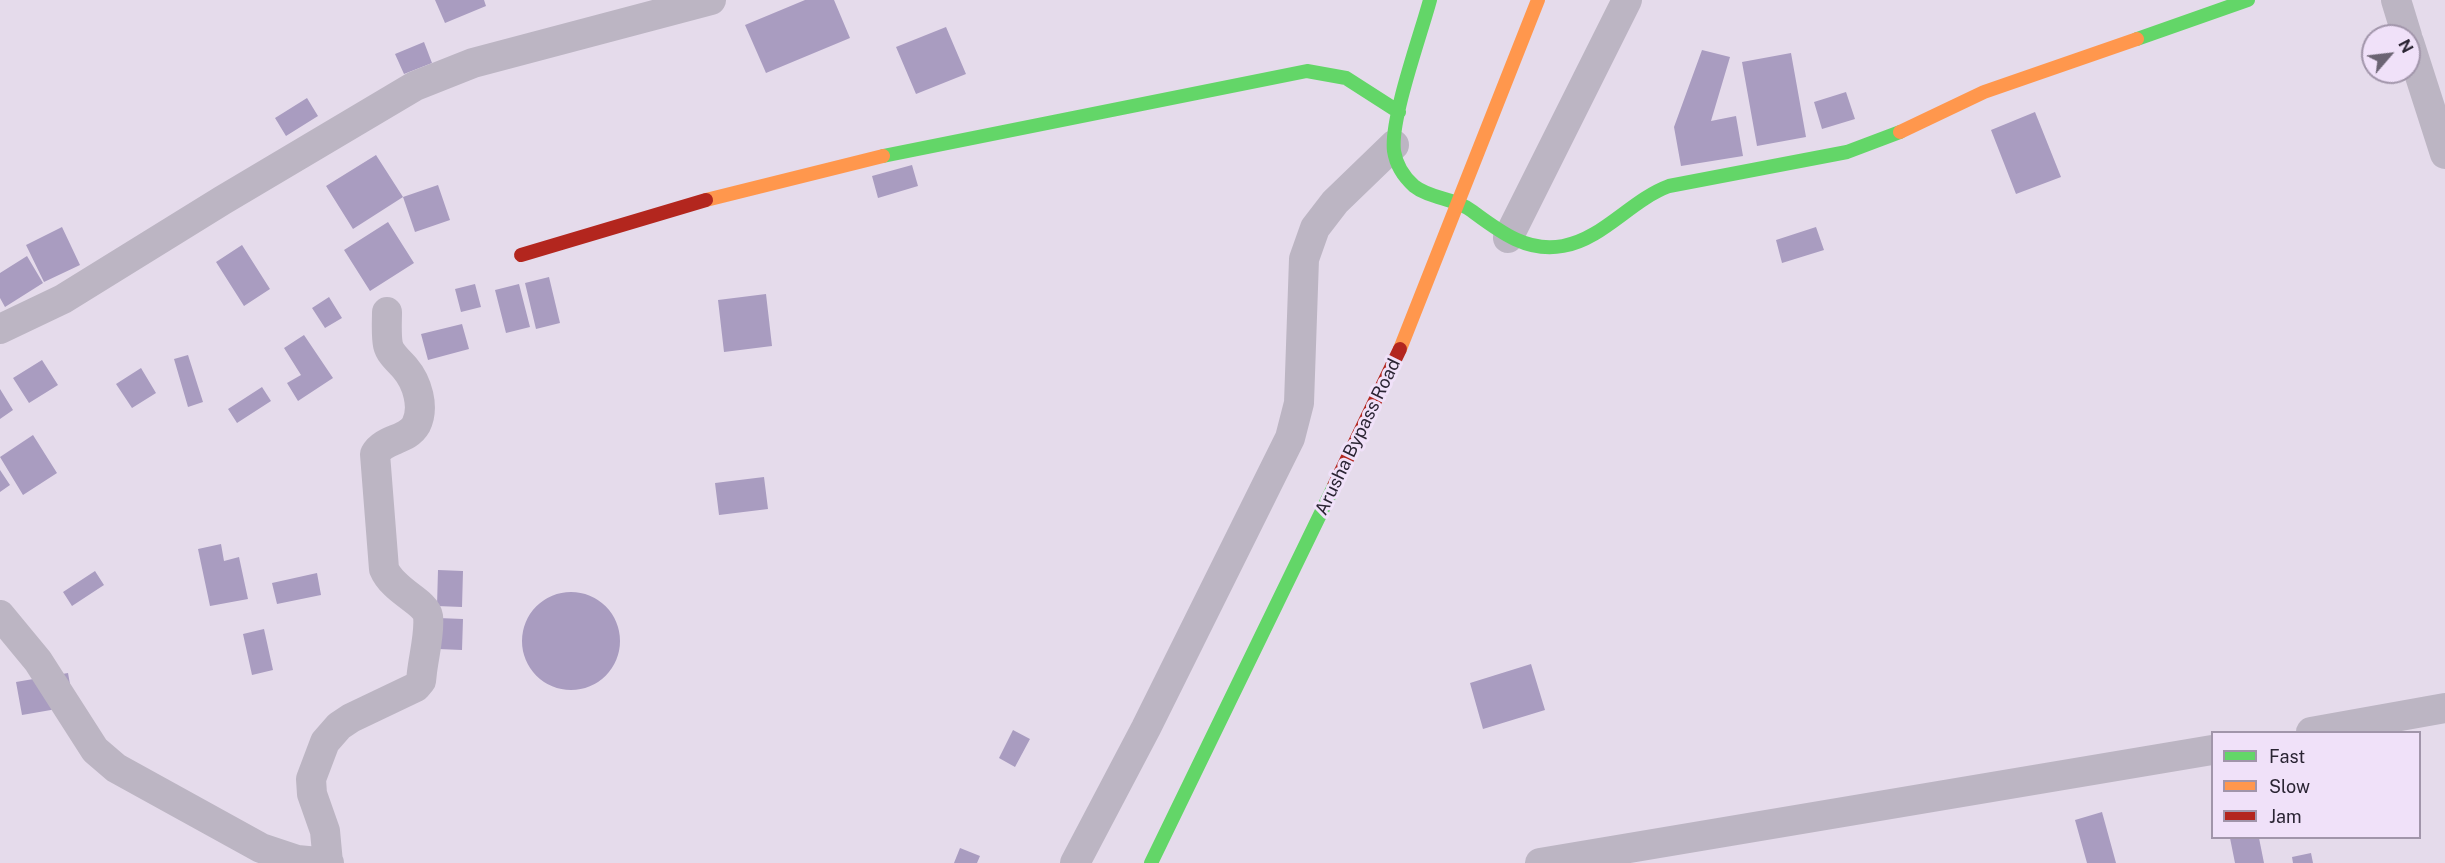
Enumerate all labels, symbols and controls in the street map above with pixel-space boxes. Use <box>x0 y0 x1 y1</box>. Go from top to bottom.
north arrow <box>2361 24 2421 84</box>
text: N <box>2394 36 2417 56</box>
street label: Arusha Bypass Road <box>1311 355 1405 519</box>
legend <box>2211 731 2421 839</box>
text: Fast <box>2269 746 2305 767</box>
text: Slow <box>2269 776 2310 797</box>
text: Jam <box>2269 806 2302 827</box>

